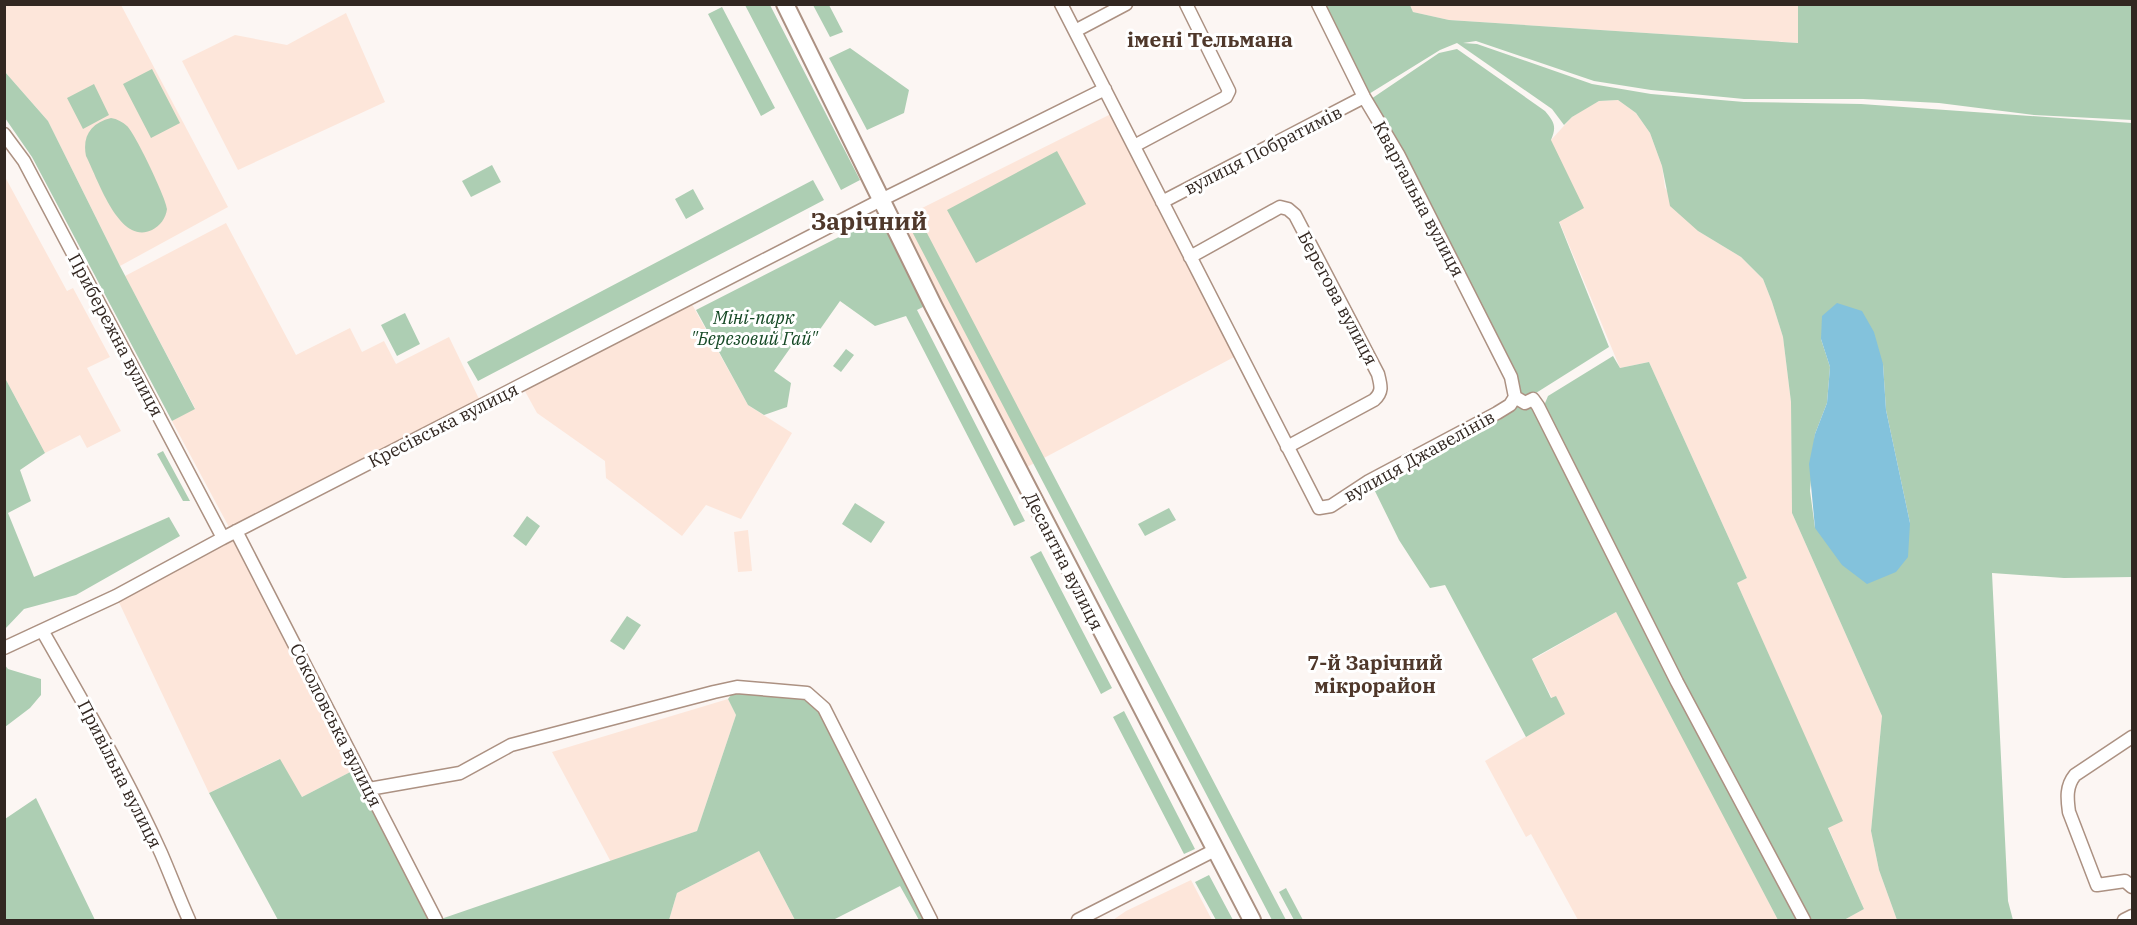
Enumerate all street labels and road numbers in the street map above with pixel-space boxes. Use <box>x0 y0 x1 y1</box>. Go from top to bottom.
street label: вулиця Побратимів <box>1180 100 1346 200</box>
street label: Квартальна вулиця <box>1368 117 1470 281</box>
street label: Берегова вулиця <box>1293 227 1383 369</box>
street label: Прибережна вулиця <box>63 249 169 421</box>
street label: Кресівська вулиця <box>364 377 522 473</box>
street label: вулиця Джавелінів <box>1340 405 1498 507</box>
street label: Десантна вулиця <box>1019 488 1109 634</box>
street label: Соколовська вулиця <box>285 639 387 811</box>
street label: Привільна вулиця <box>73 696 167 852</box>

